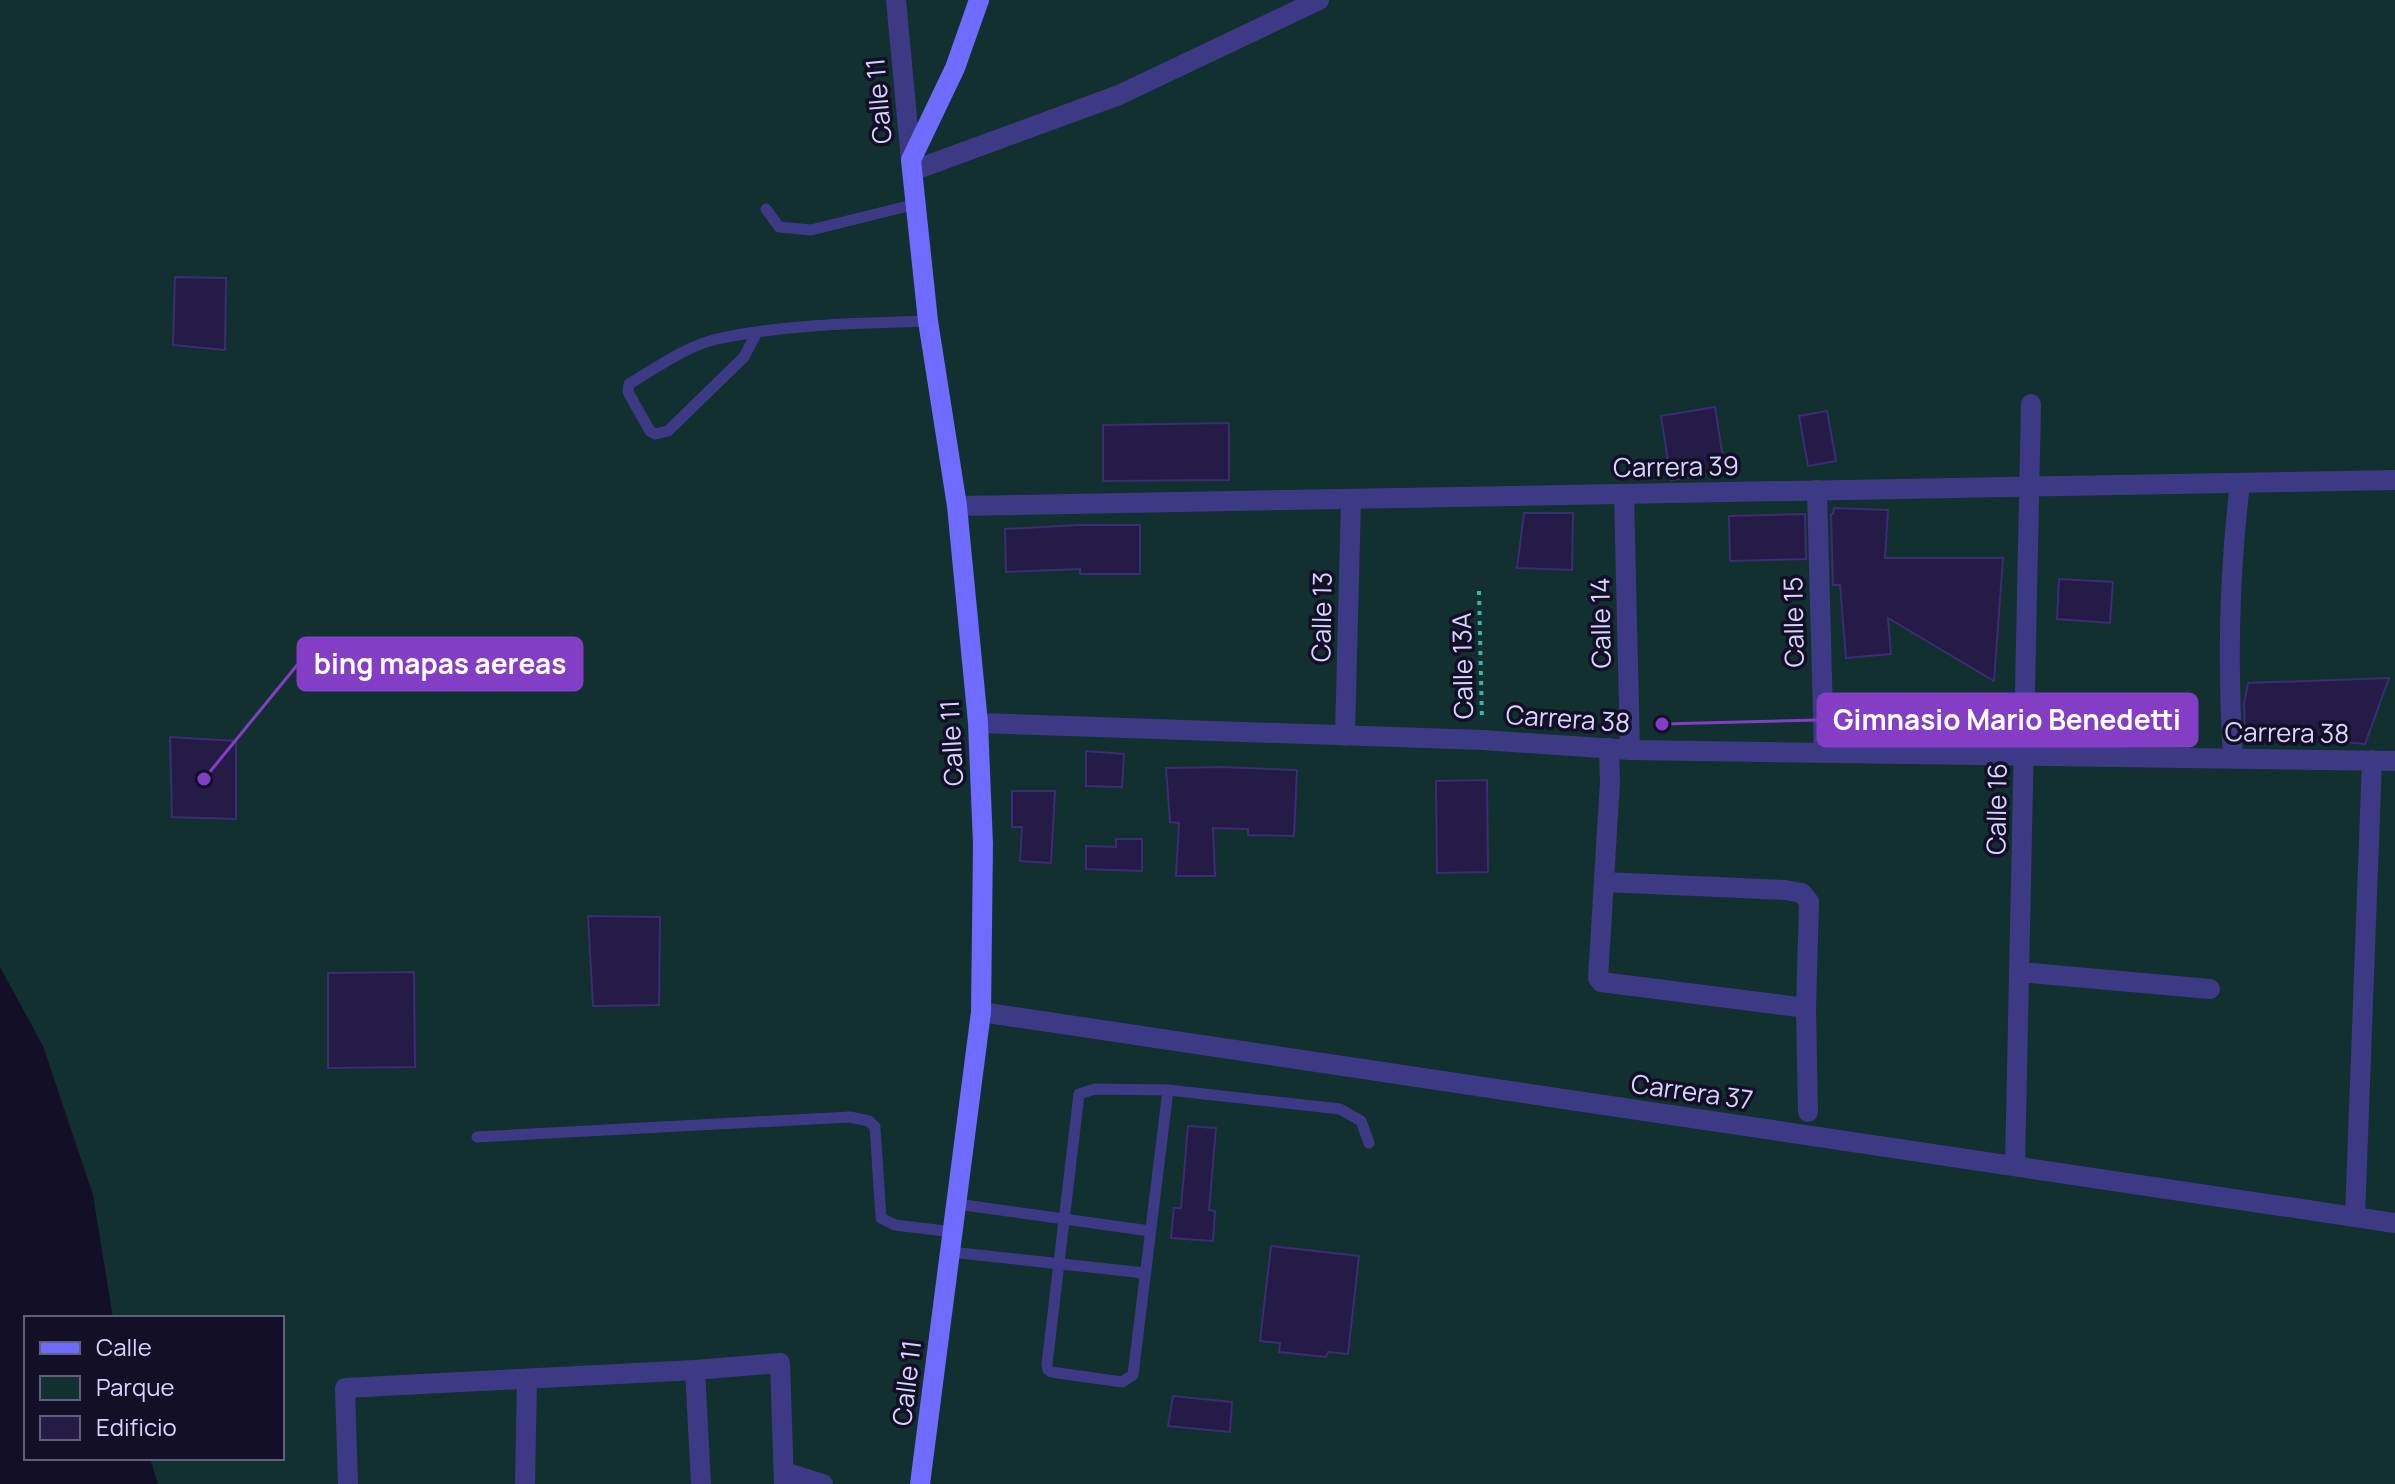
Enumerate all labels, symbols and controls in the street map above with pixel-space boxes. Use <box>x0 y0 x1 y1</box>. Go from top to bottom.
street label: Calle 11 <box>856 57 900 145</box>
street label: Carrera 39 <box>1613 447 1739 485</box>
street label: Calle 13 <box>1302 572 1340 662</box>
street label: Calle 15 <box>1774 576 1812 668</box>
street label: Calle 14 <box>1581 577 1619 669</box>
street label: Calle 13A <box>1443 612 1481 720</box>
callout: bing mapas aereas <box>298 638 582 690</box>
text: bing mapas aereas <box>314 644 566 682</box>
callout: Gimnasio Mario Benedetti <box>1818 694 2197 746</box>
street label: Carrera 38 <box>1505 696 1632 740</box>
street label: Calle 11 <box>931 699 971 787</box>
text: Gimnasio Mario Benedetti <box>1833 700 2181 738</box>
street label: Carrera 38 <box>2224 713 2350 751</box>
street label: Calle 16 <box>1977 763 2015 855</box>
street label: Carrera 37 <box>1629 1065 1755 1117</box>
legend <box>24 1316 284 1460</box>
text: Calle <box>96 1330 152 1363</box>
street label: Calle 11 <box>883 1338 929 1428</box>
text: Parque <box>96 1370 174 1403</box>
text: Edificio <box>96 1410 177 1443</box>

